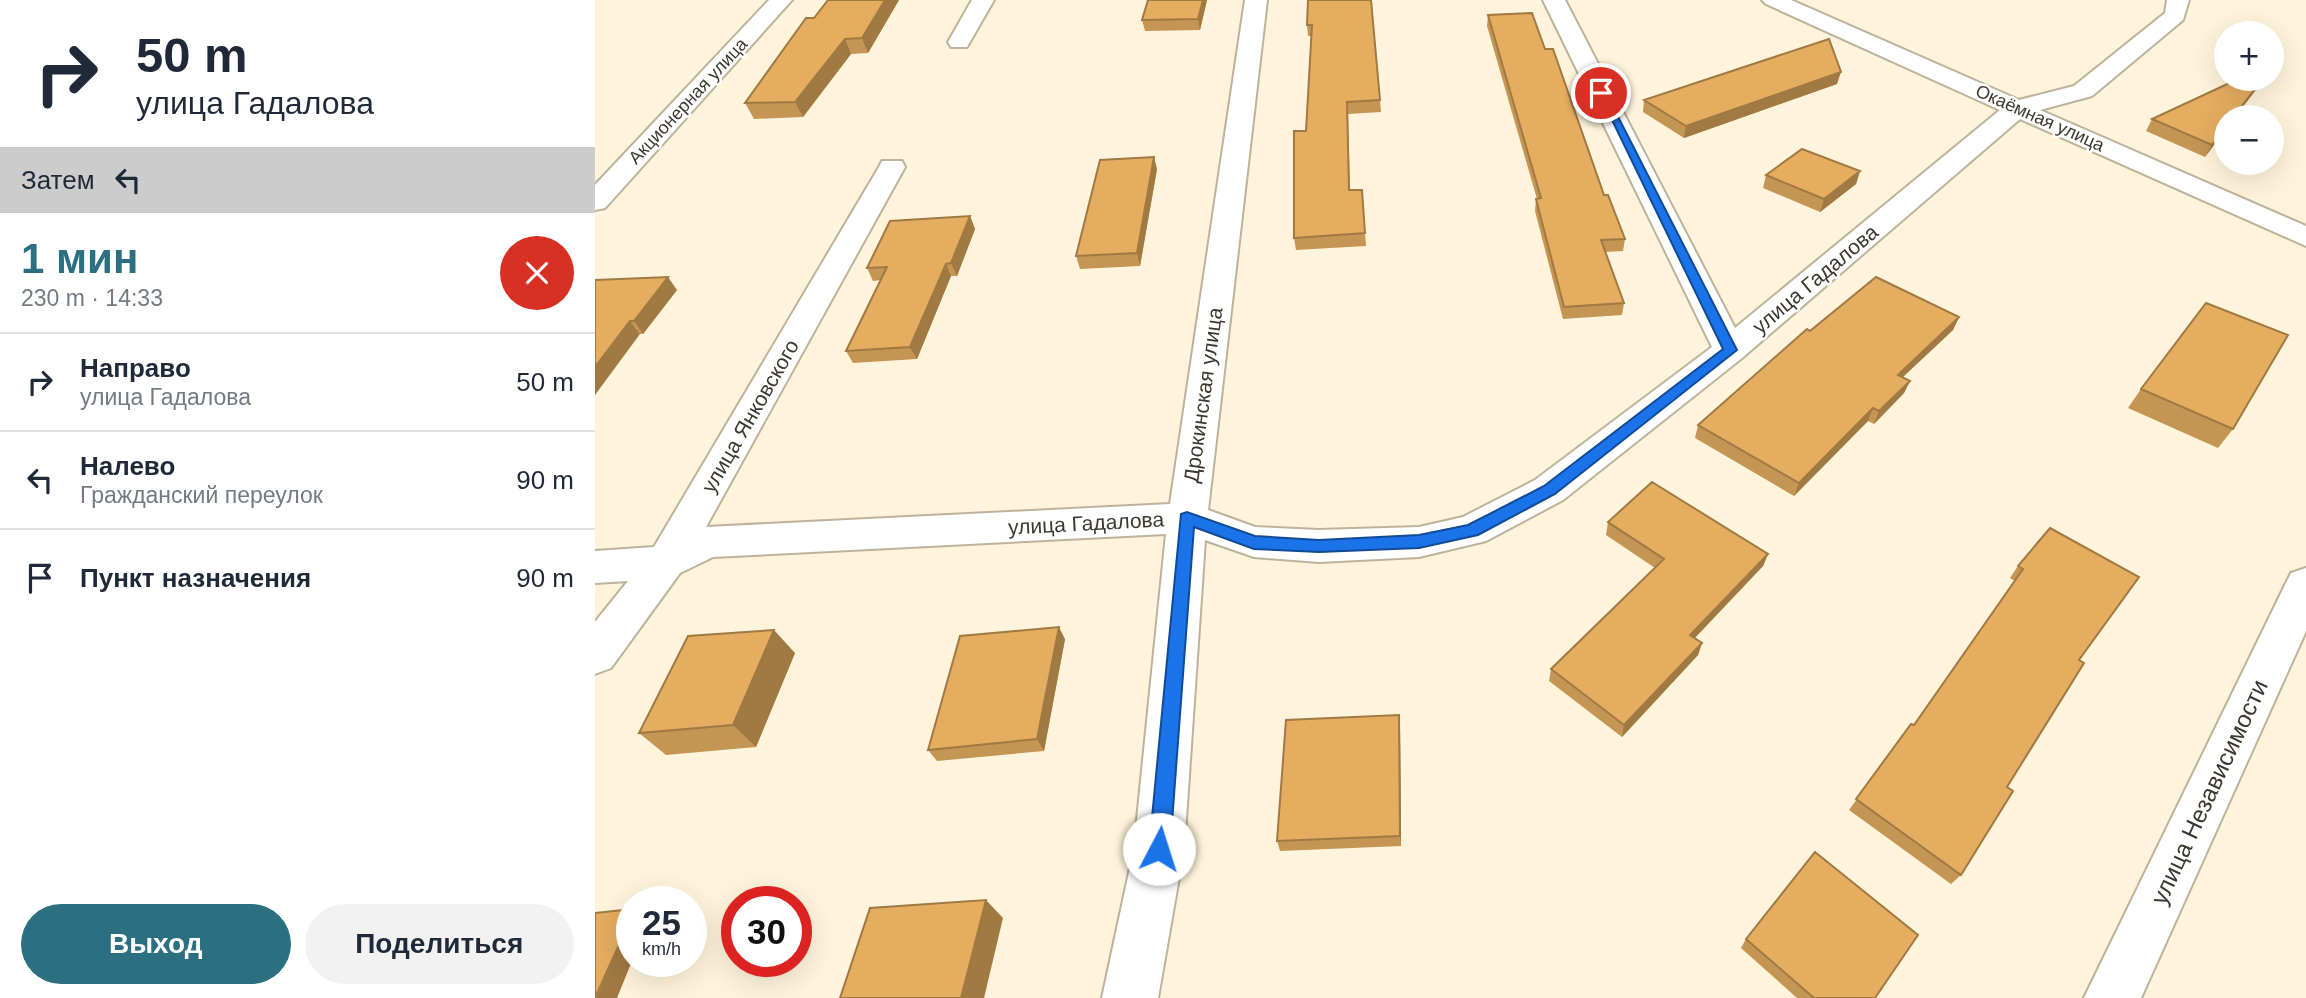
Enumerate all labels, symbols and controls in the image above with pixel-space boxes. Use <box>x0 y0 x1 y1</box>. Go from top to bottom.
map controls <box>2214 21 2284 175</box>
button: + <box>2214 21 2284 91</box>
icon: right <box>21 28 112 119</box>
text: 50 m <box>136 28 248 82</box>
street label: Акционерная улица <box>625 33 752 168</box>
pin <box>1571 63 1631 123</box>
icon: arrive <box>1582 74 1620 112</box>
street label: Окаёмная улица <box>1973 81 2108 156</box>
text: улица Гадалова <box>136 85 374 121</box>
button: − <box>2214 105 2284 175</box>
icon: left <box>109 161 147 199</box>
text: Затем <box>21 165 95 195</box>
street label: улица Гадалова <box>1748 220 1882 338</box>
text: 1 мин <box>21 235 138 282</box>
button: close <box>500 236 574 310</box>
text: 230 m · 14:33 <box>21 285 163 311</box>
street label: Дрокинская улица <box>1179 306 1227 484</box>
street label: улица Янковского <box>697 335 803 497</box>
text: Направо <box>80 353 191 383</box>
icon: right <box>21 363 59 401</box>
text: 50 m <box>516 367 574 397</box>
text: улица Гадалова <box>80 384 251 410</box>
text: Налево <box>80 451 175 481</box>
icon: left <box>21 461 59 499</box>
text: 90 m <box>516 465 574 495</box>
text: Гражданский переулок <box>80 482 323 508</box>
street label: улица Гадалова <box>1007 507 1165 539</box>
icon: arrive <box>21 559 59 597</box>
text: Пункт назначения <box>80 563 311 593</box>
text: 90 m <box>516 563 574 593</box>
street label: улица Независимости <box>2145 675 2273 909</box>
position arrow <box>1122 812 1196 886</box>
speed limit sign: 30 <box>721 886 812 977</box>
text: 25 <box>642 903 681 942</box>
button: Выход <box>21 904 291 984</box>
button: Поделиться <box>305 904 574 984</box>
text: km/h <box>642 939 681 959</box>

